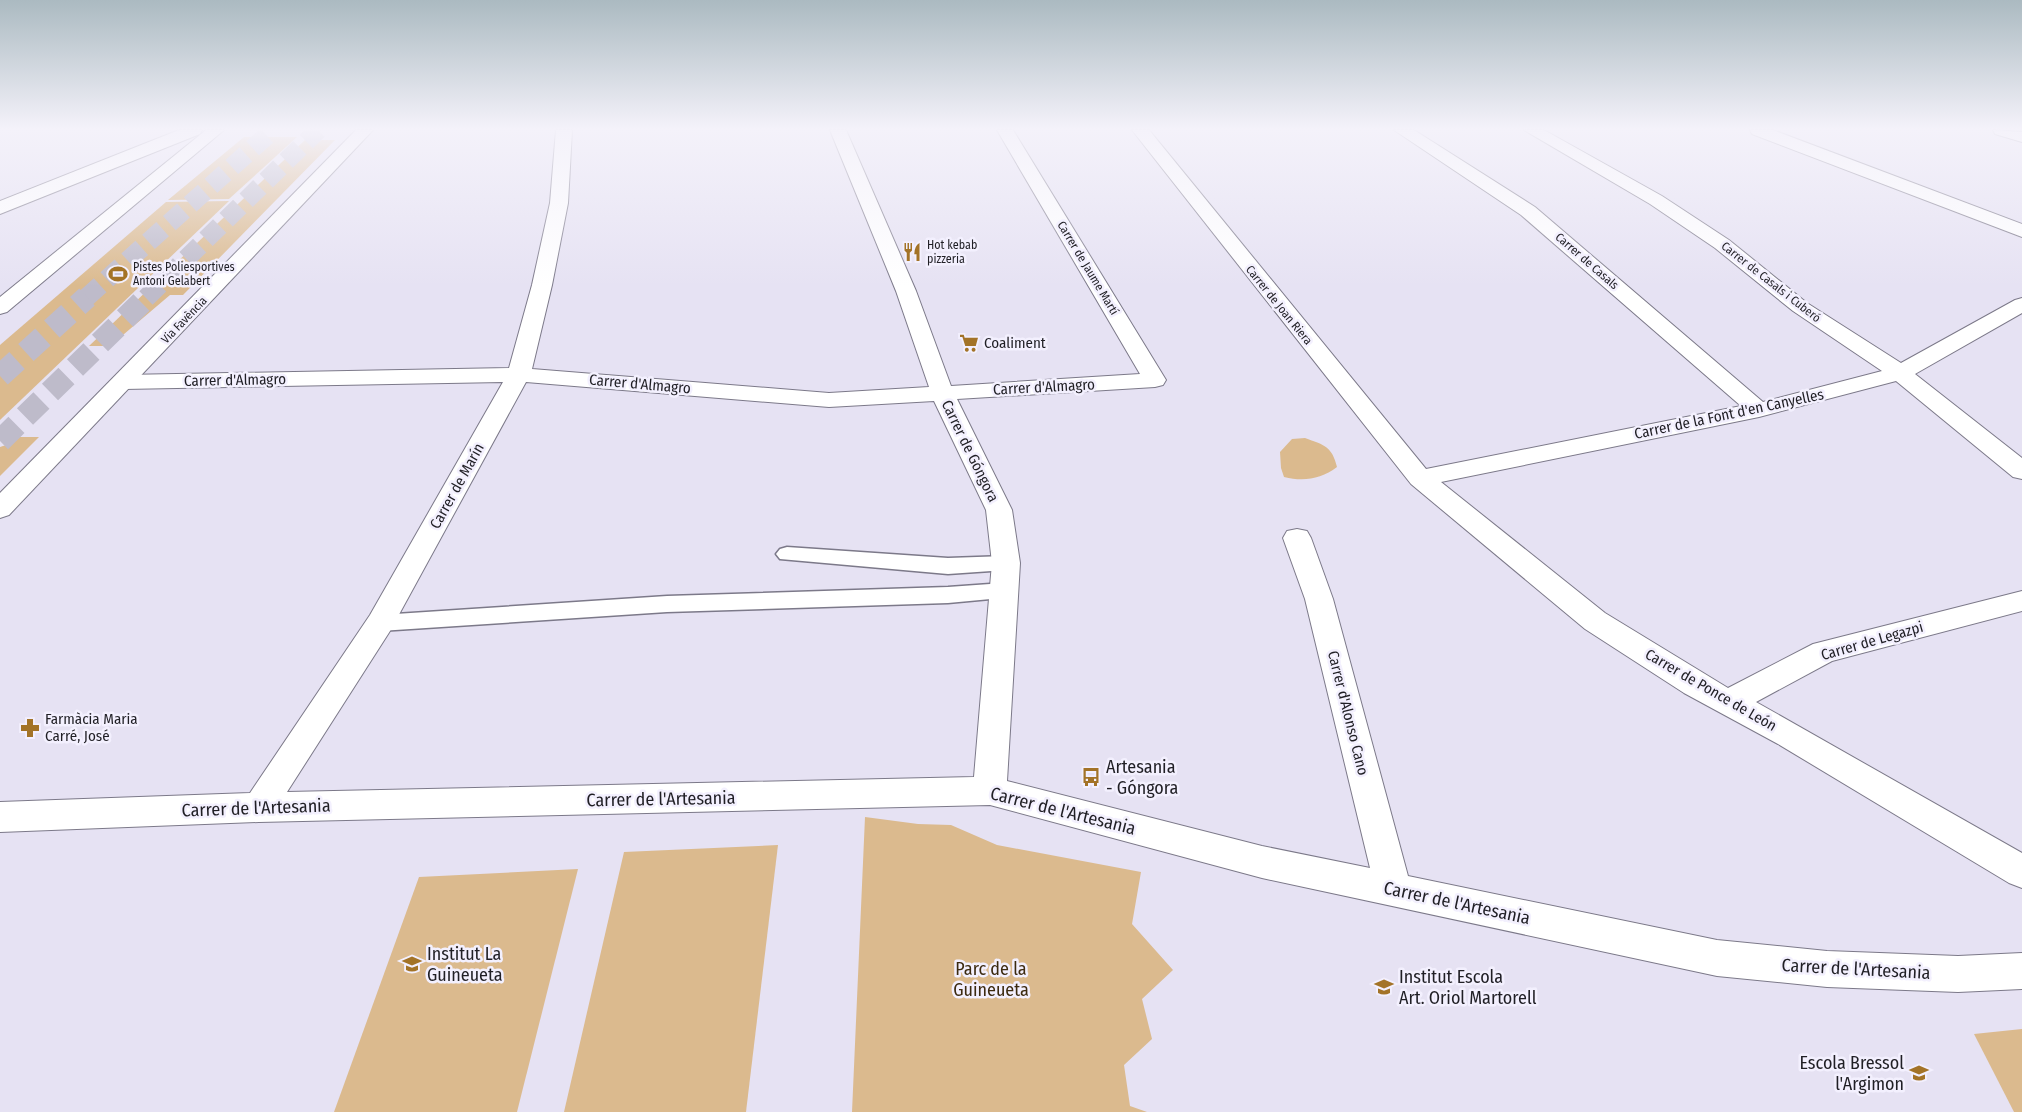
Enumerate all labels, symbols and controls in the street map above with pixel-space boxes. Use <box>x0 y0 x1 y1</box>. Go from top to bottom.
street label: Carrer de Jaume Martí <box>1054 219 1122 317</box>
street label: Carrer de Casals <box>1553 230 1621 292</box>
place label: Hot kebab pizzeria <box>927 238 977 266</box>
street label: Carrer de Casals i Cuberó <box>1719 239 1823 325</box>
restaurant icon: Hot kebab pizzeria <box>901 241 923 263</box>
place label: Pistes Poliesportives Antoni Gelabert <box>133 260 235 288</box>
sports icon: Pistes Poliesportives Antoni Gelabert <box>107 263 129 285</box>
street label: Carrer de Joan Riera <box>1243 263 1315 347</box>
street label: Via Favència <box>158 294 210 346</box>
supermarket icon: Coaliment <box>958 332 980 354</box>
place label: Coaliment <box>984 334 1046 352</box>
street label: Carrer d'Almagro <box>184 370 286 390</box>
street label: Carrer d'Almagro <box>588 371 692 397</box>
street label: Carrer d'Almagro <box>993 375 1096 399</box>
street label: Carrer de la Font d'en Canyelles <box>1633 385 1825 443</box>
street label: Carrer de Góngora <box>938 397 1002 505</box>
street label: Carrer de Marín <box>426 440 488 532</box>
street label: Carrer de Legazpi <box>1819 618 1925 664</box>
street label: Carrer de Ponce de León <box>1642 645 1780 735</box>
street label: Carrer d'Alonso Cano <box>1324 649 1372 777</box>
place label: Farmàcia Maria Carré, José <box>45 710 138 745</box>
pharmacy icon: Farmàcia Maria Carré, José <box>19 717 41 739</box>
place label: Artesania - Góngora <box>1106 756 1179 799</box>
bus stop icon: Artesania - Góngora <box>1080 766 1102 788</box>
street label: Carrer de l'Artesania <box>988 782 1138 840</box>
street label: Carrer de l'Artesania <box>586 787 736 811</box>
street label: Carrer de l'Artesania <box>181 794 331 822</box>
street label: Carrer de l'Artesania <box>1382 877 1532 929</box>
place label: Institut La Guineueta <box>427 943 503 986</box>
school or university icon: Institut La Guineueta <box>401 953 423 975</box>
street label: Carrer de l'Artesania <box>1781 954 1931 984</box>
park label: Parc de la Guineueta <box>953 958 1029 1001</box>
place label: Institut Escola Art. Oriol Martorell <box>1399 966 1537 1009</box>
school or university icon: Institut Escola Art. Oriol Martorell <box>1373 976 1395 998</box>
place label: Escola Bressol l'Argimon <box>1799 1052 1904 1095</box>
school or university icon: Escola Bressol l'Argimon <box>1908 1062 1930 1084</box>

